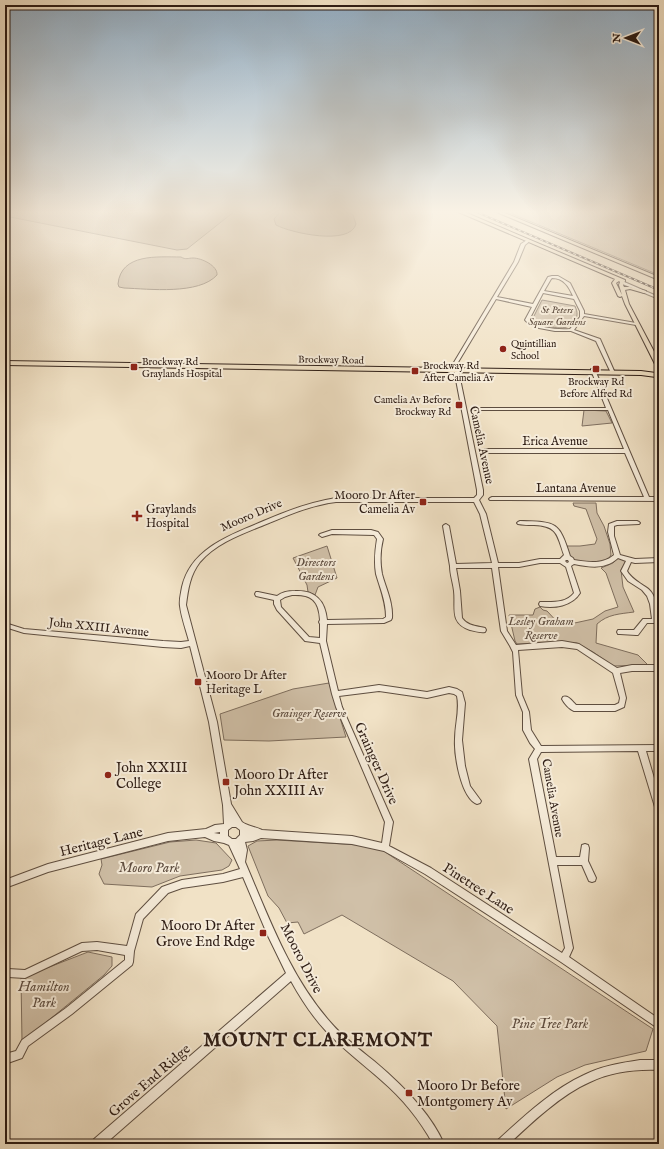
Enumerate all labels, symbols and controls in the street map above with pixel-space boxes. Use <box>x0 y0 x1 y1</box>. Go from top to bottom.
north arrow <box>606 18 646 58</box>
text: N <box>610 33 624 44</box>
park label: St Peters Square Gardens <box>528 304 586 329</box>
place label: Quintillian School <box>511 338 557 363</box>
marker: Quintillian School <box>498 344 508 354</box>
street label: Brockway Road <box>298 353 365 368</box>
place label: Brockway Rd Graylands Hospital <box>142 356 222 381</box>
place label: Brockway Rd After Camelia Av <box>422 360 494 385</box>
marker: Brockway Rd Graylands Hospital <box>129 362 139 372</box>
marker: Brockway Rd Before Alfred Rd <box>591 364 601 374</box>
marker: Brockway Rd After Camelia Av <box>410 366 420 376</box>
place label: Brockway Rd Before Alfred Rd <box>560 376 633 401</box>
place label: Camelia Av Before Brockway Rd <box>374 394 452 419</box>
marker: Camelia Av Before Brockway Rd <box>454 400 464 410</box>
street label: Camelia Avenue <box>466 405 497 486</box>
street label: Erica Avenue <box>522 434 588 449</box>
street label: Lantana Avenue <box>536 481 617 496</box>
place label: Mooro Dr After Camelia Av <box>334 488 416 517</box>
street label: Mooro Drive <box>218 496 285 535</box>
marker: Mooro Dr After Camelia Av <box>418 497 428 507</box>
place label: Graylands Hospital <box>146 502 196 532</box>
marker: Graylands Hospital <box>131 510 143 522</box>
park label: Directors Gardens <box>296 555 336 584</box>
park label: Lesley Graham Reserve <box>507 614 574 643</box>
street label: John XXIII Avenue <box>46 615 150 641</box>
place label: Mooro Dr After Heritage L <box>206 668 287 697</box>
marker: Mooro Dr After Heritage L <box>193 677 203 687</box>
park label: Grainger Reserve <box>272 706 346 722</box>
street label: Grainger Drive <box>350 719 403 808</box>
street label: Camelia Avenue <box>538 758 567 839</box>
place label: John XXIII College <box>114 759 188 793</box>
place label: Mooro Dr After John XXIII Av <box>232 766 328 800</box>
marker: John XXIII College <box>103 770 113 780</box>
marker: Mooro Dr After John XXIII Av <box>221 777 231 787</box>
street label: Heritage Lane <box>58 823 145 861</box>
park label: Mooro Park <box>118 859 180 877</box>
street label: Pinetree Lane <box>439 859 518 919</box>
place label: Mooro Dr After Grove End Rdge <box>156 917 256 951</box>
street label: Mooro Drive <box>276 920 327 997</box>
marker: Mooro Dr After Grove End Rdge <box>258 928 268 938</box>
park label: Hamilton Park <box>17 978 70 1012</box>
park label: Pine Tree Park <box>512 1015 589 1033</box>
district label: MOUNT CLAREMONT <box>203 1029 433 1053</box>
street label: Grove End Ridge <box>105 1040 195 1121</box>
place label: Mooro Dr Before Montgomery Av <box>417 1077 521 1111</box>
marker: Mooro Dr Before Montgomery Av <box>404 1088 414 1098</box>

